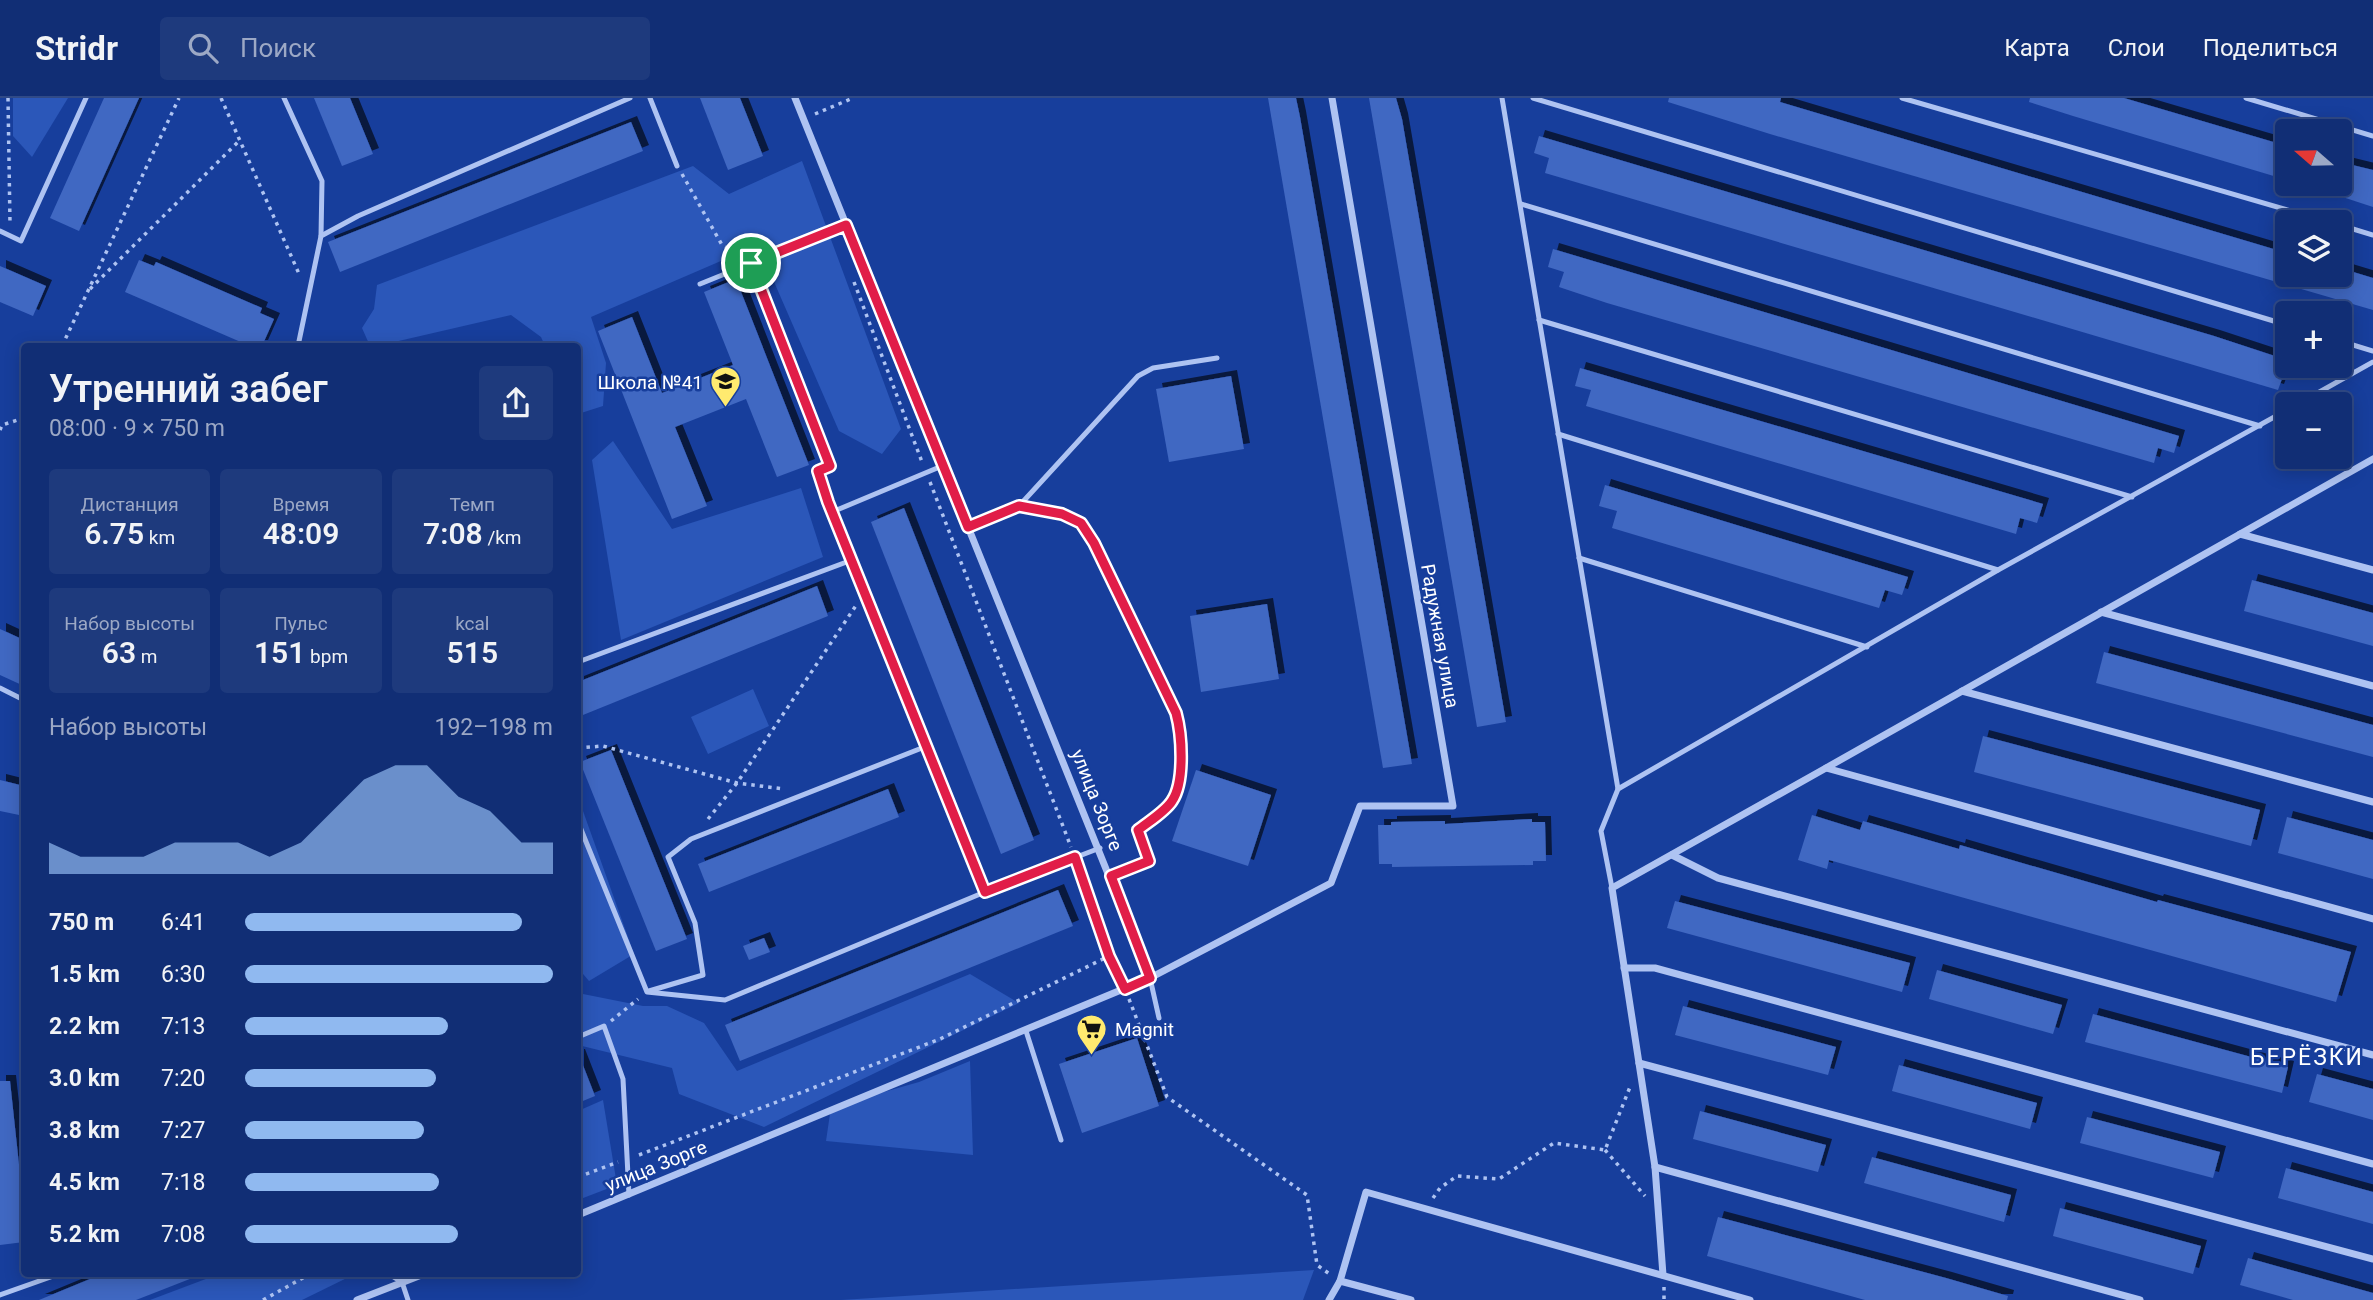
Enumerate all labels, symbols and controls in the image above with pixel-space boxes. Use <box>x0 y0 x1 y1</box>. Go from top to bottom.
search box <box>160 17 650 80</box>
text: Stridr <box>35 29 118 68</box>
icon: search <box>184 29 222 67</box>
text: Поиск <box>240 33 316 63</box>
text: Карта <box>2004 34 2070 62</box>
text: Слои <box>2108 34 2165 62</box>
text: Поделиться <box>2203 34 2338 62</box>
north arrow <box>2275 119 2352 196</box>
map controls <box>2275 119 2352 469</box>
button: layers <box>2275 210 2352 287</box>
pin <box>721 233 781 293</box>
icon: arrive <box>732 244 770 282</box>
button: + <box>2275 301 2352 378</box>
school or university icon: Школа №41 <box>709 365 743 409</box>
button: share <box>479 366 553 440</box>
text: Утренний забег <box>49 367 328 411</box>
place label: Школа №41 <box>597 371 703 394</box>
button: − <box>2275 392 2352 469</box>
text: 08:00 · 9 × 750 m <box>49 415 225 442</box>
text: Дистанция <box>81 493 179 516</box>
text: Время <box>272 493 330 516</box>
text: Темп <box>450 493 495 516</box>
text: 6.75 <box>84 516 144 551</box>
text: 48:09 <box>263 516 339 551</box>
text: 7:08 <box>423 516 483 551</box>
text: km <box>144 526 175 549</box>
text: /km <box>483 526 522 549</box>
street label: Радужная улица <box>1416 562 1464 710</box>
text: Набор высоты <box>64 612 195 635</box>
text: Пульс <box>274 612 328 635</box>
text: kcal <box>455 612 490 635</box>
text: 63 <box>102 635 136 670</box>
text: 151 <box>254 635 305 670</box>
text: 515 <box>447 635 498 670</box>
text: m <box>136 645 157 668</box>
text: bpm <box>305 645 348 668</box>
text: Набор высоты <box>49 714 207 741</box>
text: 192–198 m <box>434 714 553 741</box>
street label: улица Зорге <box>1066 746 1128 854</box>
text: 750 m <box>49 909 114 936</box>
text: 6:41 <box>161 909 205 936</box>
text: 1.5 km <box>49 961 120 988</box>
text: 6:30 <box>161 961 205 988</box>
supermarket icon: Magnit <box>1075 1012 1109 1056</box>
text: 2.2 km <box>49 1013 120 1040</box>
text: 7:13 <box>161 1013 205 1040</box>
place label: Magnit <box>1115 1018 1174 1041</box>
district label: БЕРЁЗКИ <box>2250 1044 2364 1071</box>
text: 3.0 km <box>49 1065 120 1092</box>
text: 7:20 <box>161 1065 205 1092</box>
text: 3.8 km <box>49 1117 120 1144</box>
text: 7:27 <box>161 1117 205 1144</box>
street label: улица Зорге <box>602 1135 710 1197</box>
text: 4.5 km <box>49 1169 120 1196</box>
text: 7:18 <box>161 1169 205 1196</box>
text: 5.2 km <box>49 1221 120 1248</box>
text: 7:08 <box>161 1221 205 1248</box>

